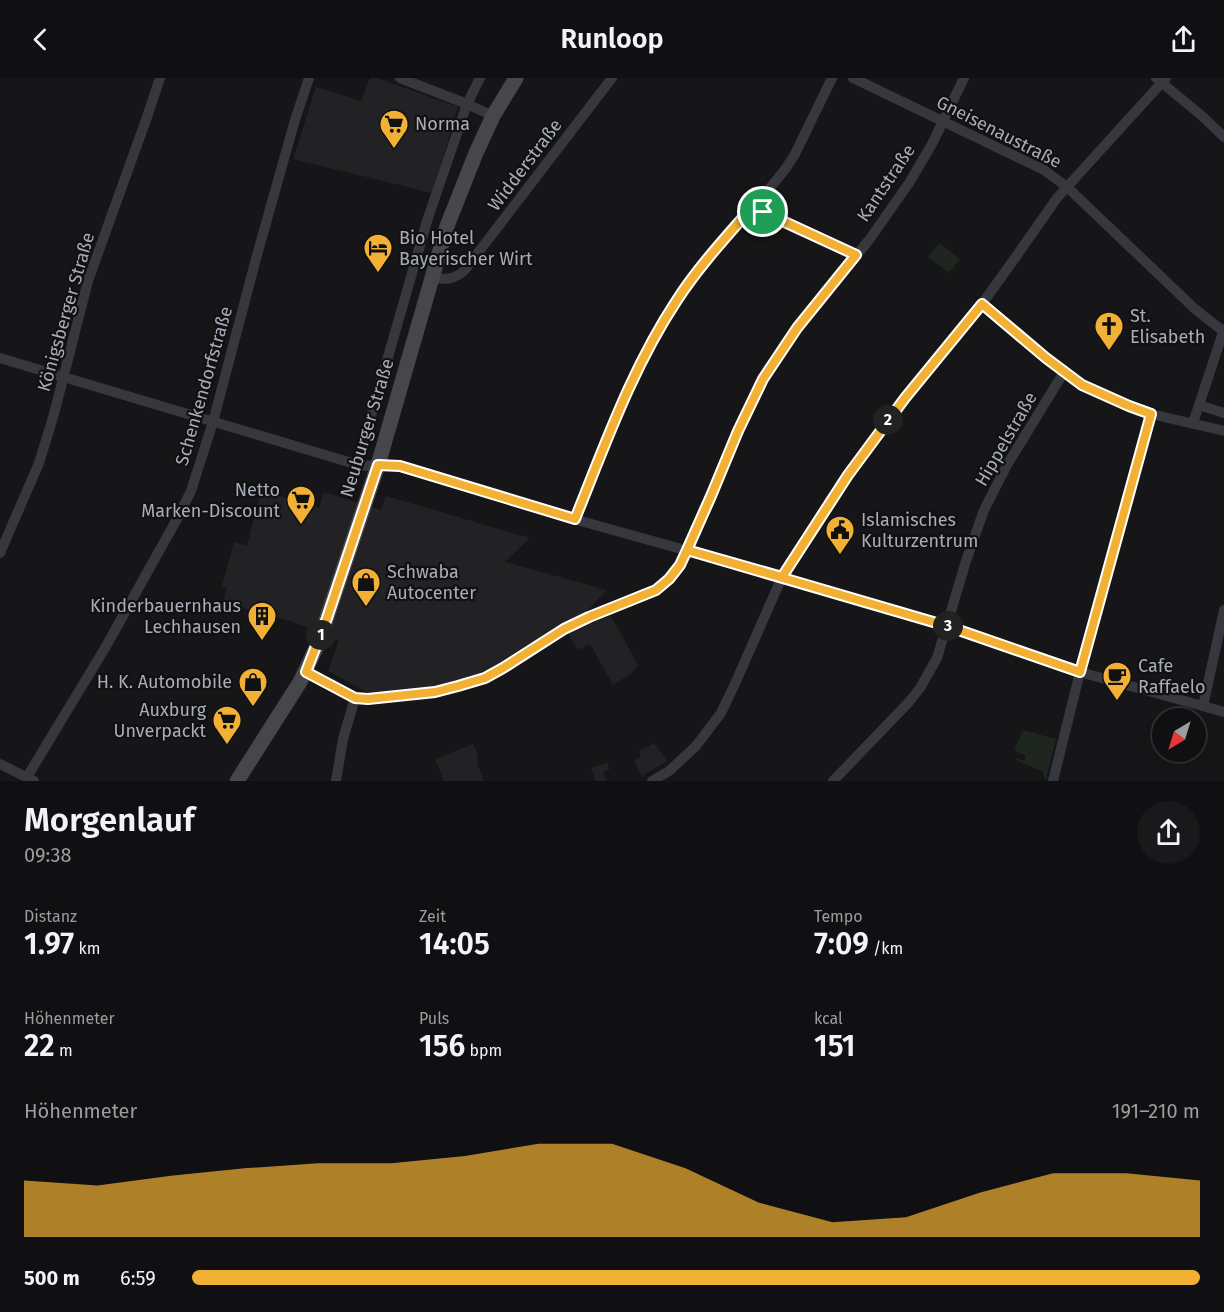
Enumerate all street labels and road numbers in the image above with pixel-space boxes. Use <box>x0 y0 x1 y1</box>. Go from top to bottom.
street label: Gneisenaustraße <box>933 91 1065 173</box>
street label: Widderstraße <box>483 115 567 215</box>
street label: Kantstraße <box>852 140 920 226</box>
street label: Königsberger Straße <box>33 230 99 394</box>
street label: Schenkendorfstraße <box>171 304 237 468</box>
street label: Neuburger Straße <box>335 356 399 500</box>
street label: Hippelstraße <box>970 388 1042 490</box>

